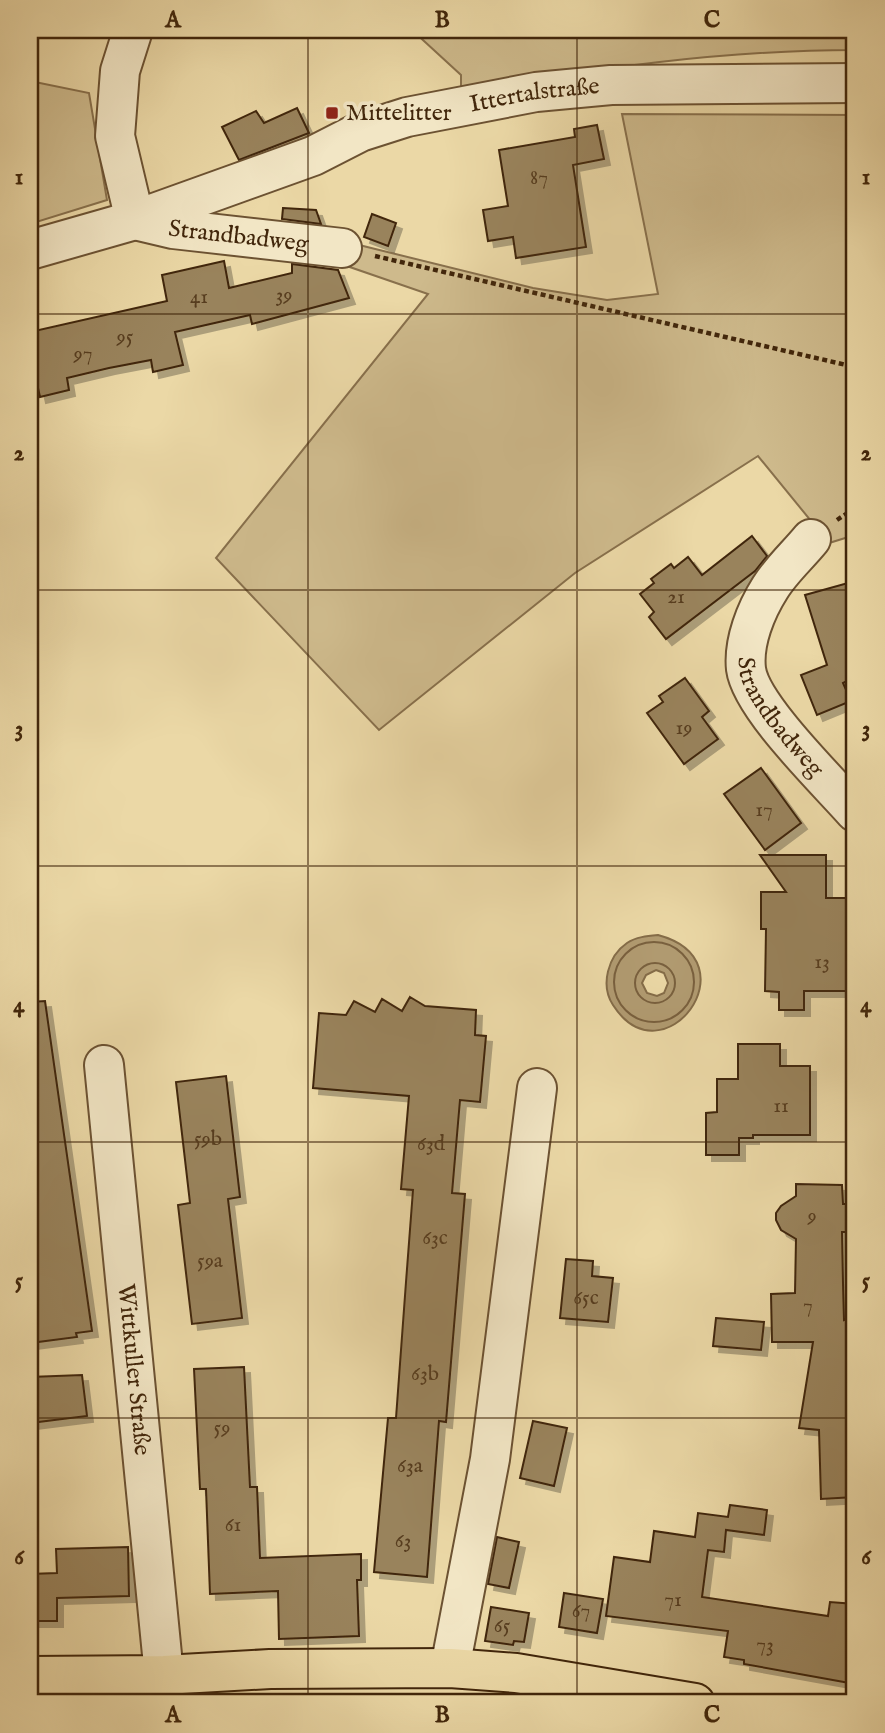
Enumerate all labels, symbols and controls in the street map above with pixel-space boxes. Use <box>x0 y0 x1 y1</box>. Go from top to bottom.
text: A <box>164 6 182 35</box>
text: B <box>434 6 450 35</box>
text: C <box>704 6 721 35</box>
street label: Ittertalstraße <box>467 71 601 120</box>
place label: Mittelitter <box>346 98 452 129</box>
marker: Mittelitter <box>324 105 340 121</box>
text: 1 <box>15 163 23 192</box>
text: 1 <box>862 163 870 192</box>
house number: 87 <box>530 165 548 192</box>
street label: Strandbadweg <box>167 213 311 260</box>
house number: 39 <box>275 282 293 309</box>
house number: 41 <box>190 284 208 311</box>
house number: 95 <box>116 324 134 351</box>
house number: 97 <box>73 341 93 368</box>
text: 2 <box>14 439 25 468</box>
text: 2 <box>861 439 872 468</box>
house number: 21 <box>667 584 685 611</box>
street label: Strandbadweg <box>730 656 831 785</box>
text: 3 <box>15 715 23 744</box>
house number: 19 <box>676 715 693 742</box>
text: 3 <box>862 715 870 744</box>
house number: 17 <box>755 797 773 824</box>
house number: 13 <box>814 949 830 976</box>
text: 4 <box>13 991 25 1020</box>
text: 4 <box>860 991 872 1020</box>
house number: 11 <box>773 1093 789 1120</box>
house number: 59b <box>194 1126 222 1153</box>
house number: 63d <box>417 1131 446 1158</box>
house number: 9 <box>806 1203 817 1230</box>
house number: 63c <box>422 1225 448 1252</box>
house number: 59a <box>197 1248 224 1275</box>
text: 5 <box>15 1267 24 1296</box>
text: 5 <box>862 1267 871 1296</box>
street label: Wittkuller Straße <box>110 1282 158 1457</box>
house number: 65c <box>573 1285 599 1312</box>
house number: 7 <box>803 1293 813 1320</box>
house number: 63b <box>411 1361 439 1388</box>
house number: 59 <box>214 1415 230 1442</box>
house number: 63a <box>397 1453 424 1480</box>
house number: 61 <box>225 1512 241 1539</box>
house number: 63 <box>395 1528 411 1555</box>
text: 6 <box>14 1543 25 1572</box>
text: 6 <box>861 1543 872 1572</box>
house number: 71 <box>664 1587 682 1614</box>
house number: 67 <box>572 1598 590 1625</box>
house number: 65 <box>494 1613 511 1640</box>
house number: 73 <box>756 1632 774 1659</box>
text: A <box>164 1701 182 1730</box>
text: B <box>434 1701 450 1730</box>
text: C <box>704 1701 721 1730</box>

